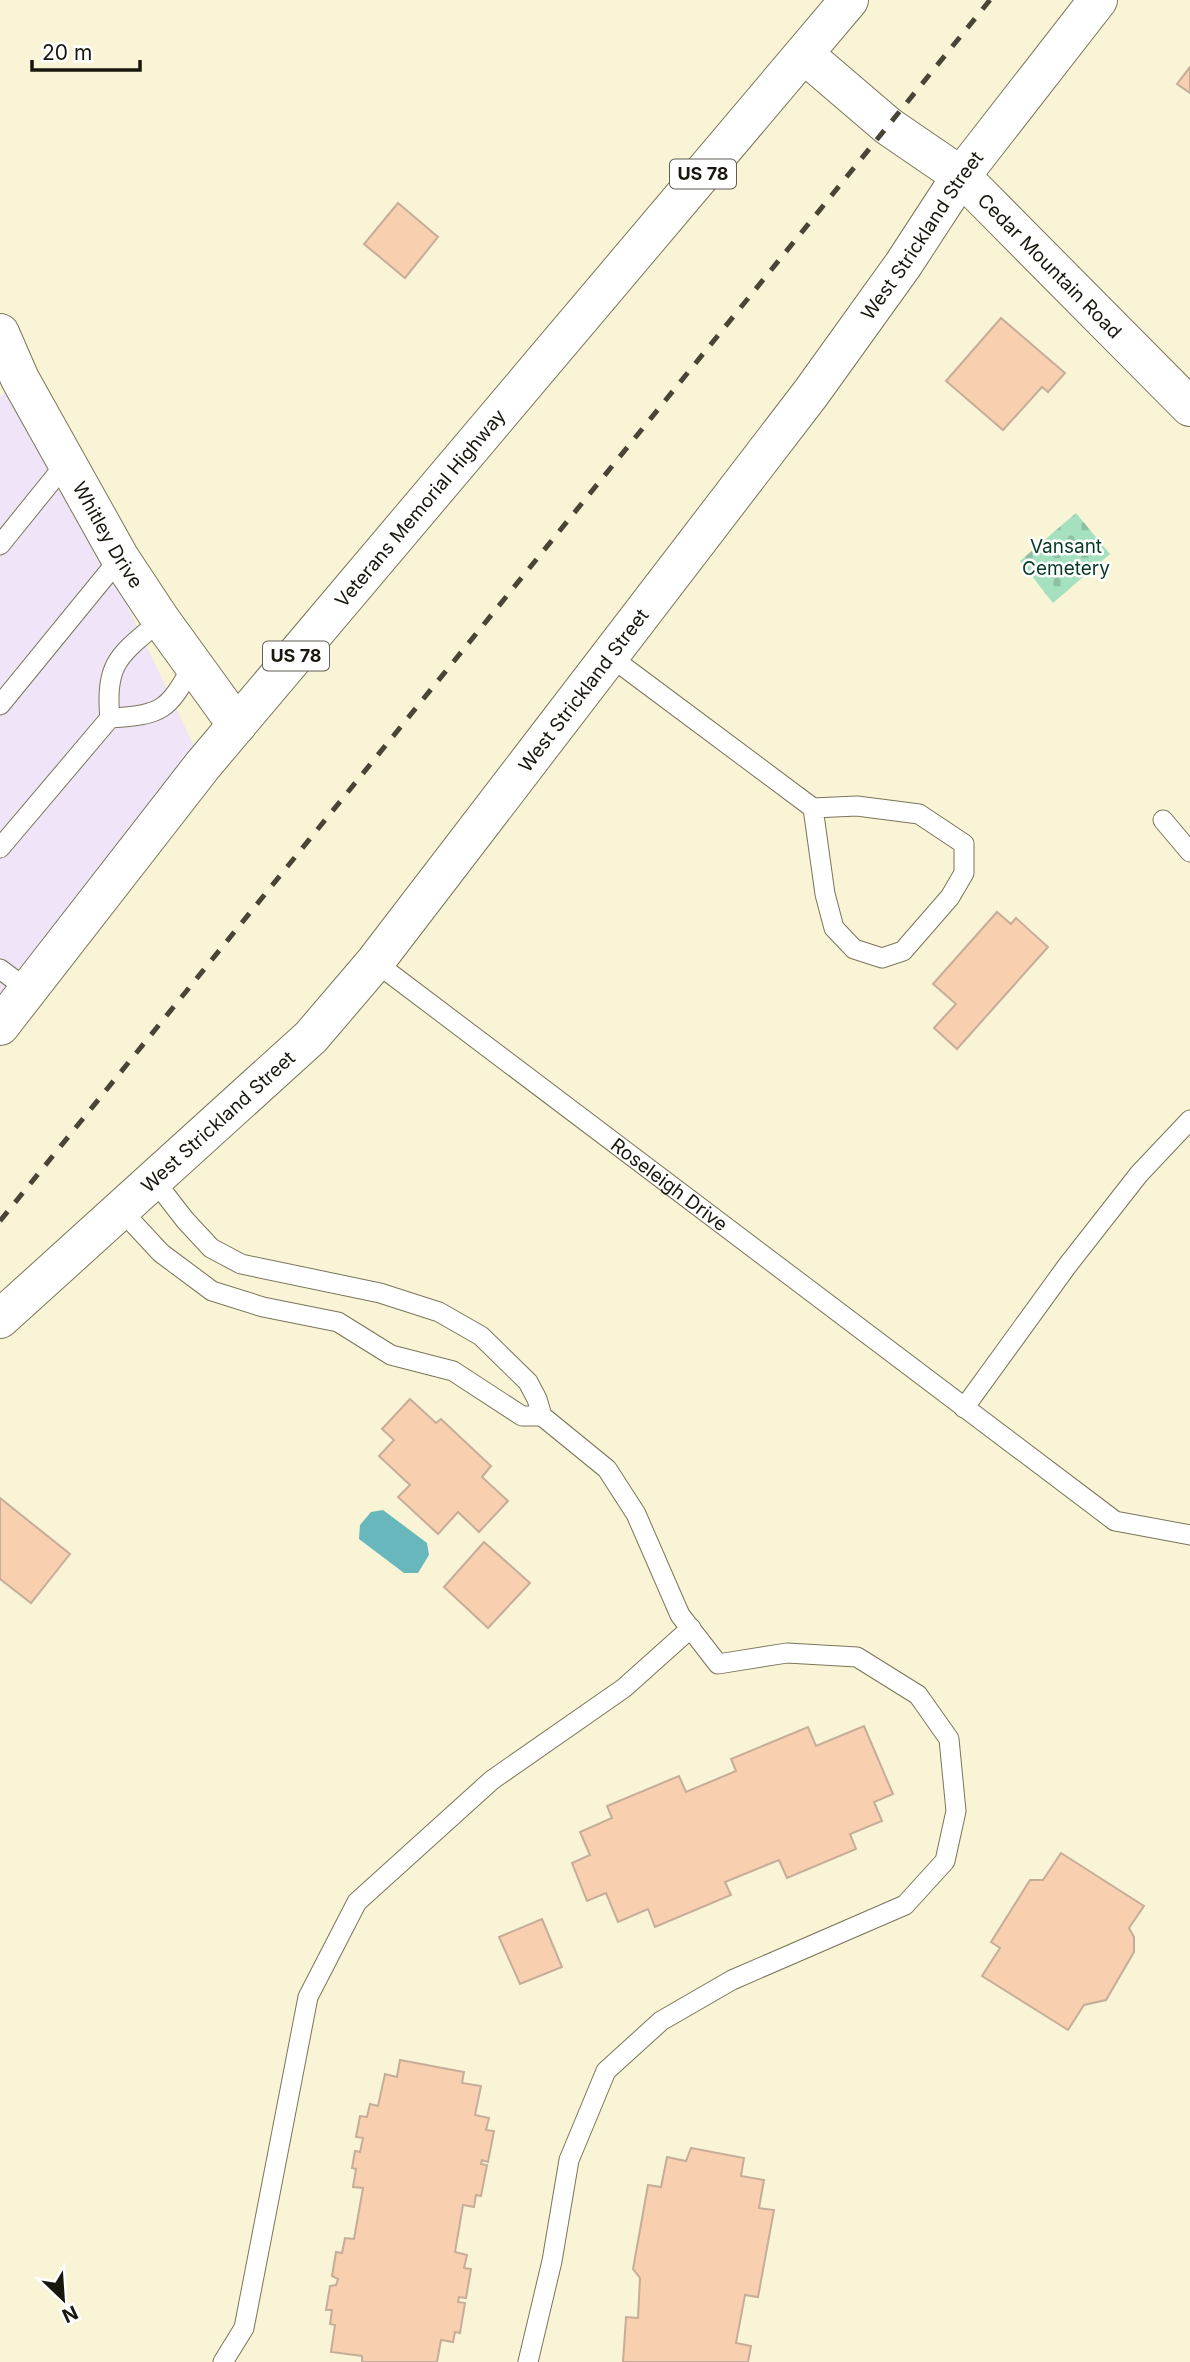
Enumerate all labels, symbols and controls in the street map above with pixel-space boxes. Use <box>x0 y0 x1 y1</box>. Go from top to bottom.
scale bar <box>32 28 140 72</box>
text: 20 m <box>42 40 92 65</box>
street label: West Strickland Street <box>856 147 988 324</box>
road number: US 78 <box>670 160 736 188</box>
street label: Cedar Mountain Road <box>973 189 1126 343</box>
street label: Veterans Memorial Highway <box>330 404 511 612</box>
street label: Whitley Drive <box>68 478 148 593</box>
park label: Vansant Cemetery <box>1022 535 1110 580</box>
street label: West Strickland Street <box>514 604 654 776</box>
road number: US 78 <box>263 642 329 670</box>
street label: West Strickland Street <box>137 1046 300 1197</box>
street label: Roseleigh Drive <box>606 1133 732 1236</box>
north arrow <box>28 2264 98 2334</box>
text: N <box>59 2300 81 2327</box>

